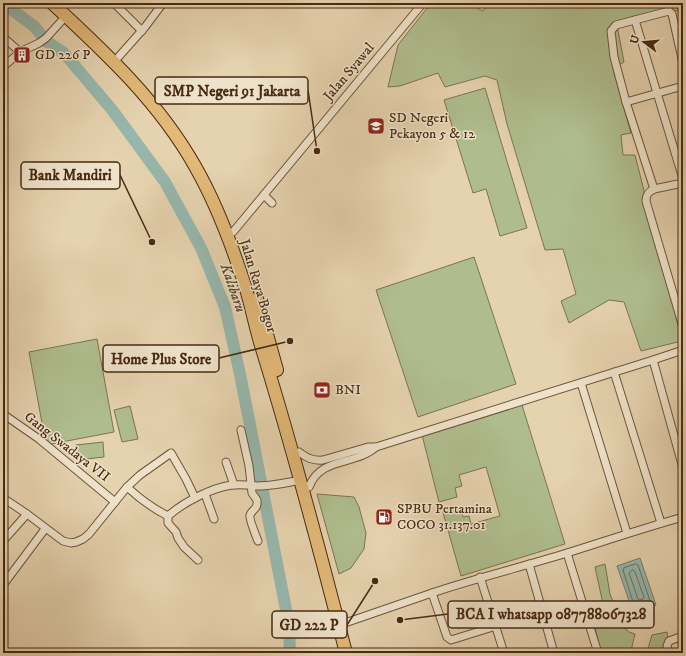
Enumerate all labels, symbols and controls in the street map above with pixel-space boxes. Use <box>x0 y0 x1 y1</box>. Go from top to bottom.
north arrow <box>624 22 664 62</box>
text: U <box>627 33 643 46</box>
street label: Jalan Syawal <box>318 39 379 106</box>
building icon: GD 226 P <box>12 45 32 65</box>
place label: GD 226 P <box>35 46 90 64</box>
callout: SMP Negeri 91 Jakarta <box>155 77 308 104</box>
text: SMP Negeri 91 Jakarta <box>164 82 301 101</box>
place label: SD Negeri Pekayon 5 & 12 <box>389 109 475 143</box>
school or university icon: SD Negeri Pekayon 5 & 12 <box>366 116 386 136</box>
callout: Bank Mandiri <box>21 162 120 189</box>
text: Bank Mandiri <box>28 166 112 185</box>
street label: Jalan Raya Bogor <box>235 235 281 336</box>
water label: Kalibaru <box>215 260 250 315</box>
callout: Home Plus Store <box>103 345 219 372</box>
text: Home Plus Store <box>111 350 212 369</box>
bank icon: BNI <box>312 380 332 400</box>
place label: BNI <box>335 381 361 399</box>
street label: Gang Swadaya VII <box>21 408 114 486</box>
place label: SPBU Pertamina COCO 31.137.01 <box>397 500 492 534</box>
fuel station icon: SPBU Pertamina COCO 31.137.01 <box>374 507 394 527</box>
callout: BCA I whatsapp 087788067328 <box>448 601 654 628</box>
text: BCA I whatsapp 087788067328 <box>456 605 647 624</box>
callout: GD 222 P <box>272 611 347 638</box>
text: GD 222 P <box>280 616 339 635</box>

